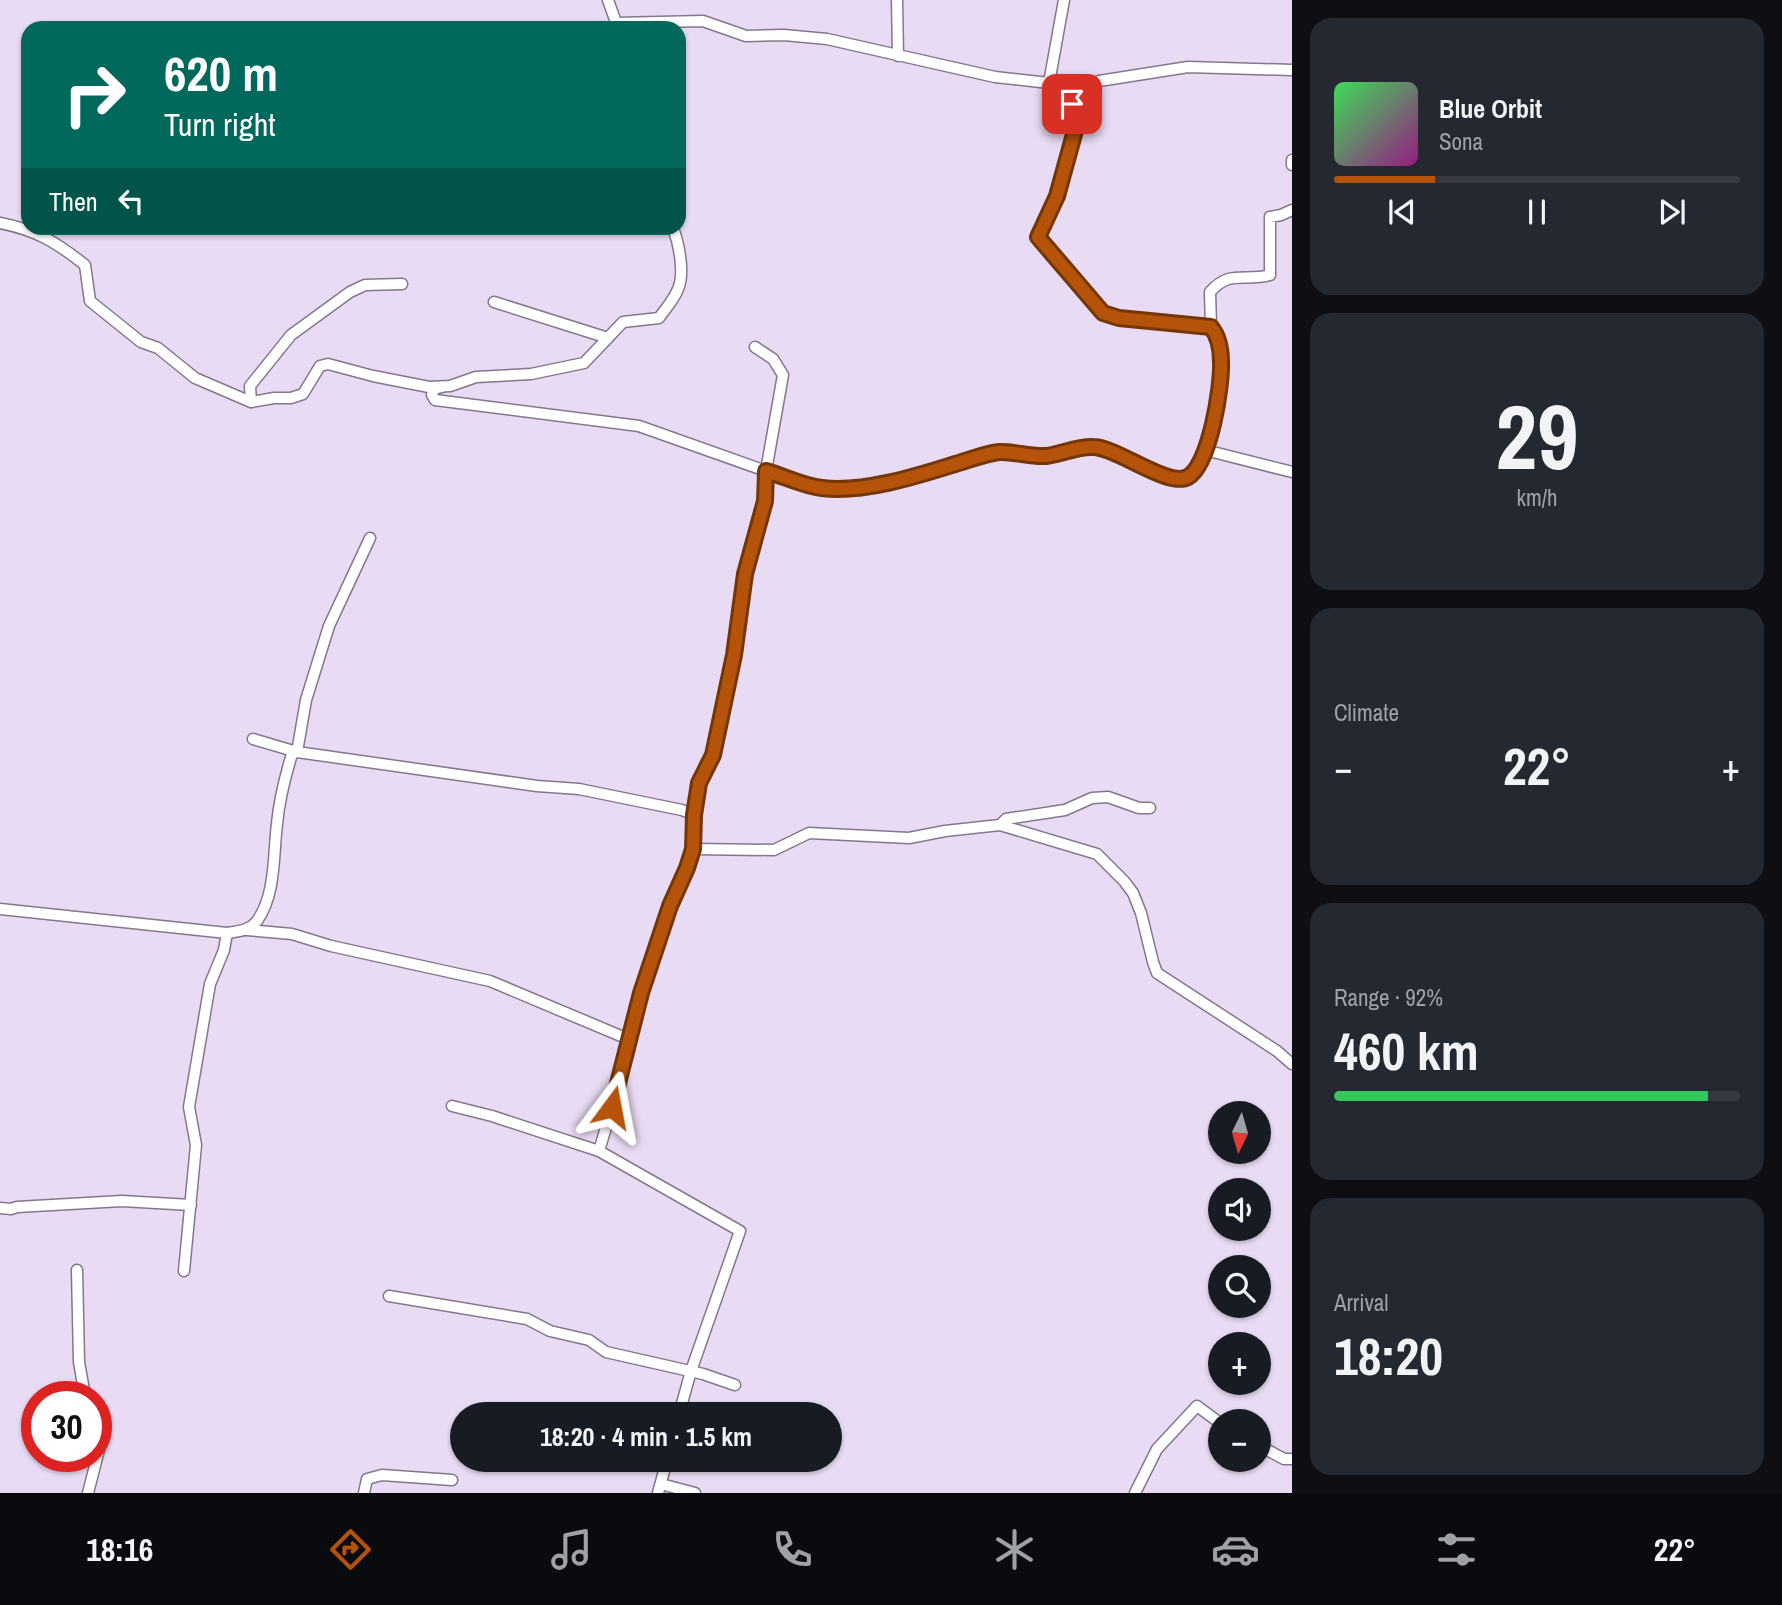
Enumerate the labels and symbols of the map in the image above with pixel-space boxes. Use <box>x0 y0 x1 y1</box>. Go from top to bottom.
pin <box>1042 74 1102 134</box>
position arrow <box>575 1070 649 1144</box>
north arrow <box>1208 1101 1270 1164</box>
speed limit sign: 30 <box>21 1381 112 1472</box>

